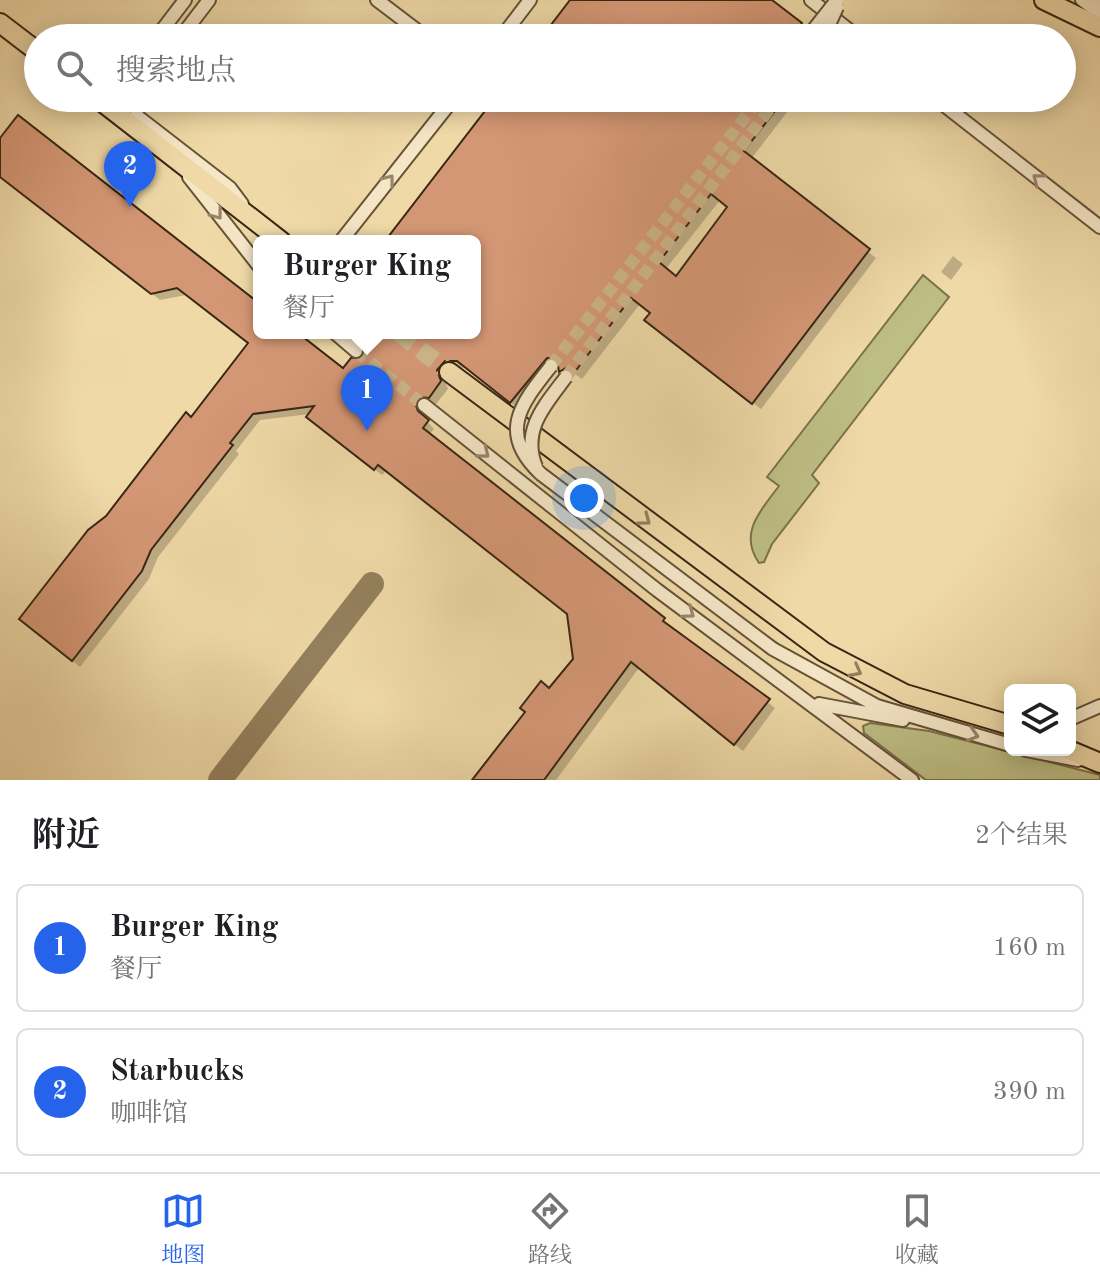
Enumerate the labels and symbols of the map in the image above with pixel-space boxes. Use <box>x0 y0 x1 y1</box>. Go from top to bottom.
pin: 2 <box>104 141 156 207</box>
one-way arrow <box>380 174 394 189</box>
one-way arrow <box>1032 175 1047 189</box>
one-way arrow <box>208 205 222 220</box>
pin: 1 <box>341 365 393 431</box>
one-way arrow <box>475 444 490 458</box>
your location <box>564 478 604 518</box>
one-way arrow <box>636 511 650 525</box>
one-way arrow <box>681 604 695 618</box>
one-way arrow <box>848 661 862 677</box>
one-way arrow <box>965 726 979 742</box>

